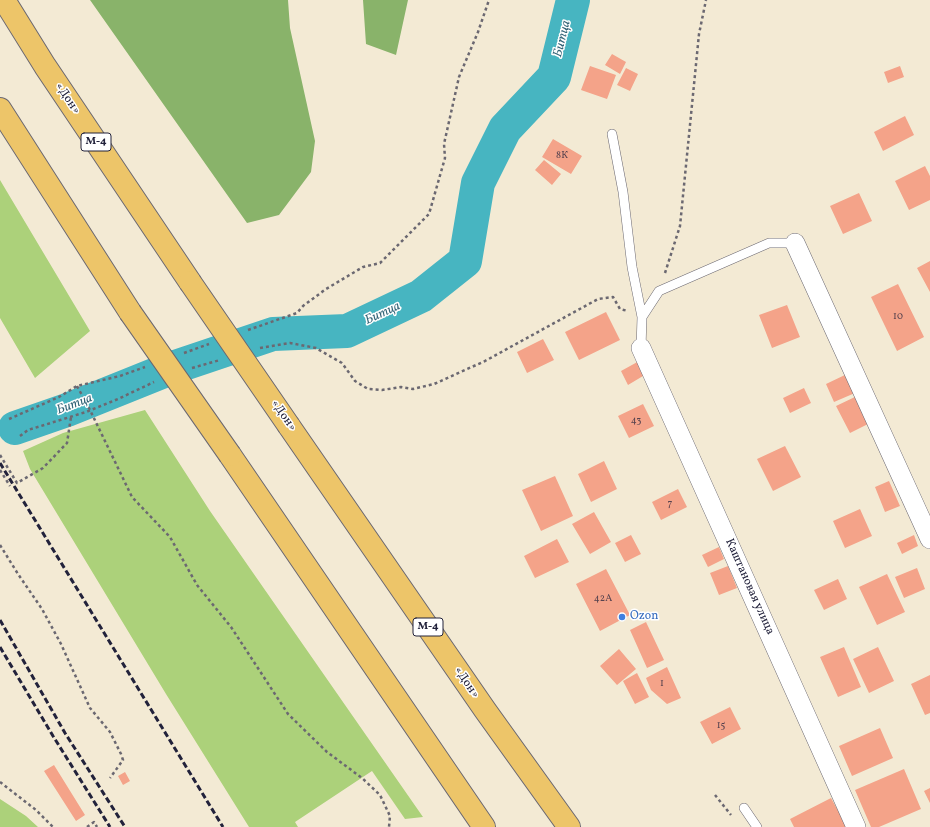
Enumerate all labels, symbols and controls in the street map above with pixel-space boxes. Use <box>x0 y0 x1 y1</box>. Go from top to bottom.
water label: Битца <box>551 19 575 59</box>
street label: «Дон» <box>51 81 83 117</box>
road number: М-4 <box>81 133 111 151</box>
house number: 8К <box>556 150 568 162</box>
water label: Битца <box>363 299 403 329</box>
house number: 10 <box>893 311 903 323</box>
water label: Битца <box>55 391 95 419</box>
street label: «Дон» <box>267 398 299 434</box>
house number: 43 <box>631 415 641 427</box>
house number: 7 <box>668 498 672 510</box>
street label: Каштановая улица <box>721 537 777 637</box>
house number: 42А <box>594 593 612 605</box>
place label: Ozon <box>630 610 658 624</box>
marker: Ozon <box>617 612 627 622</box>
road number: М-4 <box>413 618 443 636</box>
street label: «Дон» <box>450 665 482 701</box>
house number: 1 <box>660 678 664 690</box>
house number: 15 <box>717 720 725 732</box>

